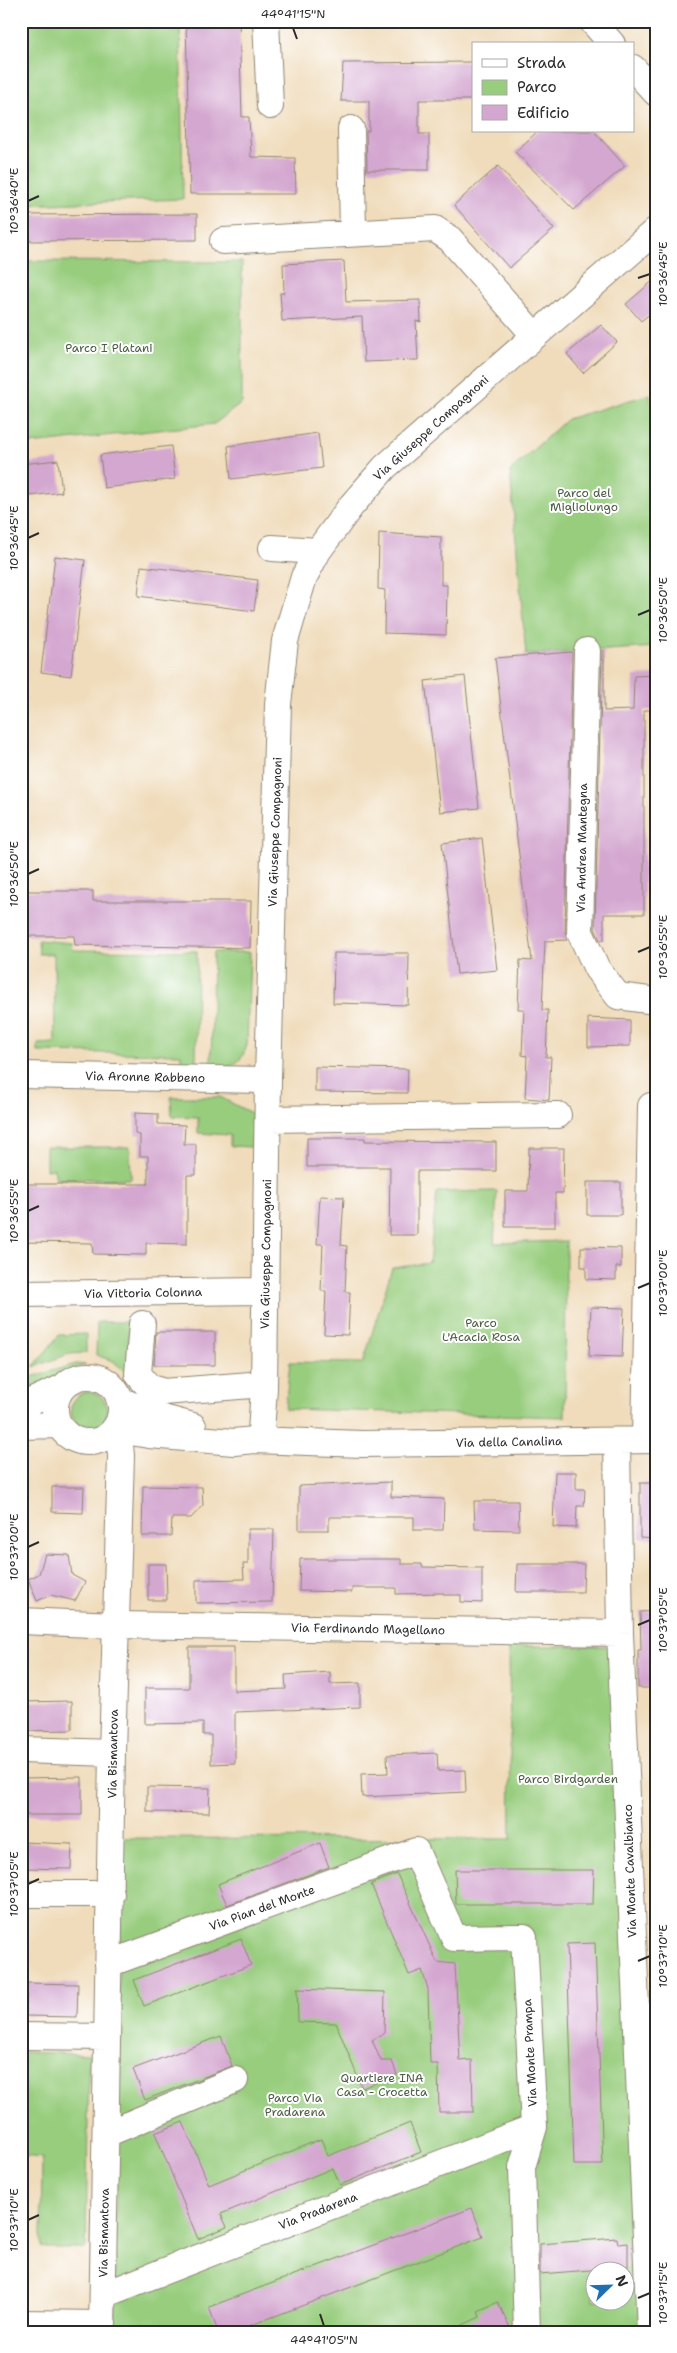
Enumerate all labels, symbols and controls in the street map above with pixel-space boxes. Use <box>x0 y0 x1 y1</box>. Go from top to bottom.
text: 44°41'15"N <box>261 6 325 22</box>
legend <box>472 42 634 132</box>
text: Strada <box>517 53 566 73</box>
text: Parco <box>517 77 557 97</box>
text: Edificio <box>517 103 569 123</box>
text: 10°36'40"E <box>6 168 22 234</box>
text: 10°36'45"E <box>655 241 671 307</box>
park label: Parco I Platani <box>65 340 153 356</box>
street label: Via Giuseppe Compagnoni <box>370 372 492 484</box>
park label: Parco del Migliolungo <box>550 485 618 515</box>
text: 10°36'45"E <box>6 505 22 571</box>
text: 10°36'50"E <box>655 577 671 643</box>
street label: Via Giuseppe Compagnoni <box>264 757 286 907</box>
street label: Via Andrea Mantegna <box>573 783 591 913</box>
text: 10°36'50"E <box>6 841 22 907</box>
text: 10°36'55"E <box>655 915 671 979</box>
street label: Via Aronne Rabbeno <box>85 1068 205 1086</box>
text: 10°36'55"E <box>6 1179 22 1243</box>
street label: Via Giuseppe Compagnoni <box>257 1179 275 1329</box>
text: 10°37'00"E <box>655 1250 671 1316</box>
street label: Via Vittoria Colonna <box>84 1284 203 1302</box>
park label: Parco L'Acacia Rosa <box>442 1315 520 1345</box>
street label: Via della Canalina <box>456 1433 563 1451</box>
text: 10°37'00"E <box>6 1514 22 1580</box>
text: 10°37'05"E <box>655 1587 671 1653</box>
street label: Via Ferdinando Magellano <box>291 1620 445 1638</box>
street label: Via Bismantova <box>104 1709 122 1799</box>
park label: Parco Birdgarden <box>518 1771 618 1787</box>
street label: Via Monte Cavalbianco <box>620 1804 640 1938</box>
text: 10°37'05"E <box>6 1851 22 1917</box>
street label: Via Pian del Monte <box>207 1881 317 1935</box>
text: 10°37'10"E <box>655 1924 671 1988</box>
street label: Via Monte Prampa <box>519 1998 541 2107</box>
park label: Quartiere INA Casa - Crocetta <box>337 2070 428 2100</box>
park label: Parco Via Pradarena <box>265 2090 326 2120</box>
text: 10°37'10"E <box>6 2188 22 2252</box>
street label: Via Bismantova <box>95 2188 113 2278</box>
street label: Via Pradarena <box>276 2188 360 2233</box>
north arrow <box>584 2260 634 2310</box>
text: 10°37'15"E <box>655 2262 671 2324</box>
text: N <box>612 2272 632 2290</box>
text: 44°41'05"N <box>290 2332 358 2348</box>

